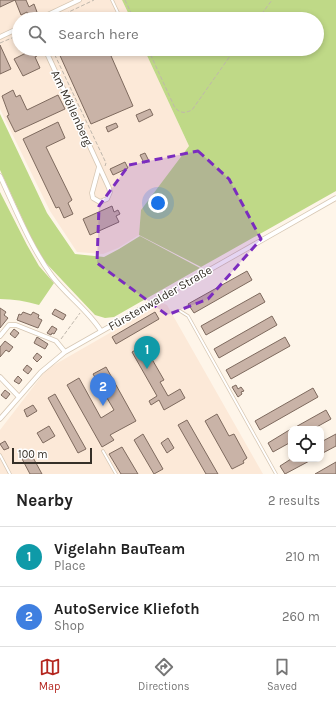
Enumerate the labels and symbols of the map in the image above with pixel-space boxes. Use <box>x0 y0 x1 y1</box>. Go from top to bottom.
street label: Am Möllenberg <box>48 68 96 148</box>
your location <box>148 193 168 213</box>
street label: Fürstenwalder Straße <box>106 263 214 333</box>
pin: 1 <box>134 336 160 369</box>
pin: 2 <box>90 373 116 406</box>
scale bar <box>12 446 92 465</box>

